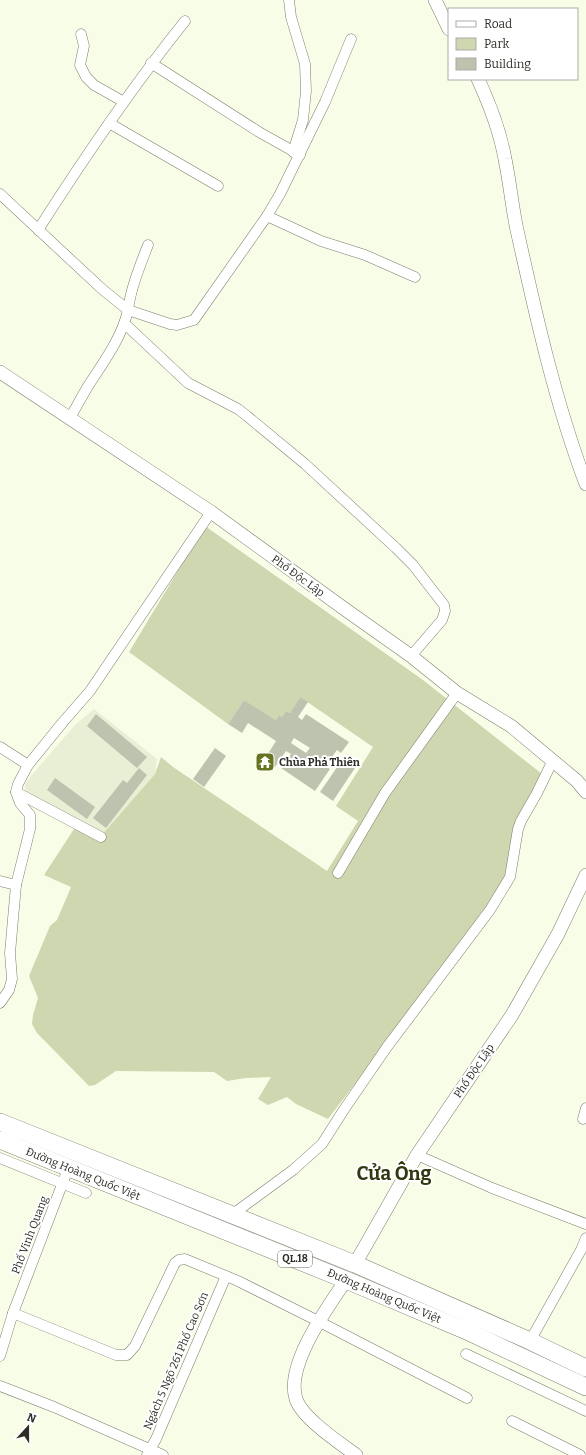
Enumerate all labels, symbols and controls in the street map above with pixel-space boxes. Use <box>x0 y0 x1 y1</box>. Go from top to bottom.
legend <box>448 8 578 80</box>
text: Road <box>484 17 512 31</box>
text: Park <box>484 37 510 51</box>
text: Building <box>484 57 531 71</box>
street label: Phố Độc Lập <box>269 552 328 600</box>
temple icon: Chùa Phả Thiên <box>254 751 276 773</box>
place label: Chùa Phả Thiên <box>279 756 360 769</box>
street label: Phố Độc Lập <box>450 1041 497 1100</box>
street label: Đường Hoàng Quốc Việt <box>24 1144 142 1203</box>
district label: Cửa Ông <box>357 1161 432 1185</box>
street label: Phố Vinh Quang <box>8 1194 51 1276</box>
road number: QL.18 <box>278 1251 312 1267</box>
street label: Đường Hoàng Quốc Việt <box>325 1265 443 1326</box>
street label: Ngách 5 Ngõ 261 Phố Cao Sơn <box>140 1290 211 1432</box>
north arrow <box>8 1407 48 1447</box>
text: N <box>25 1411 38 1426</box>

